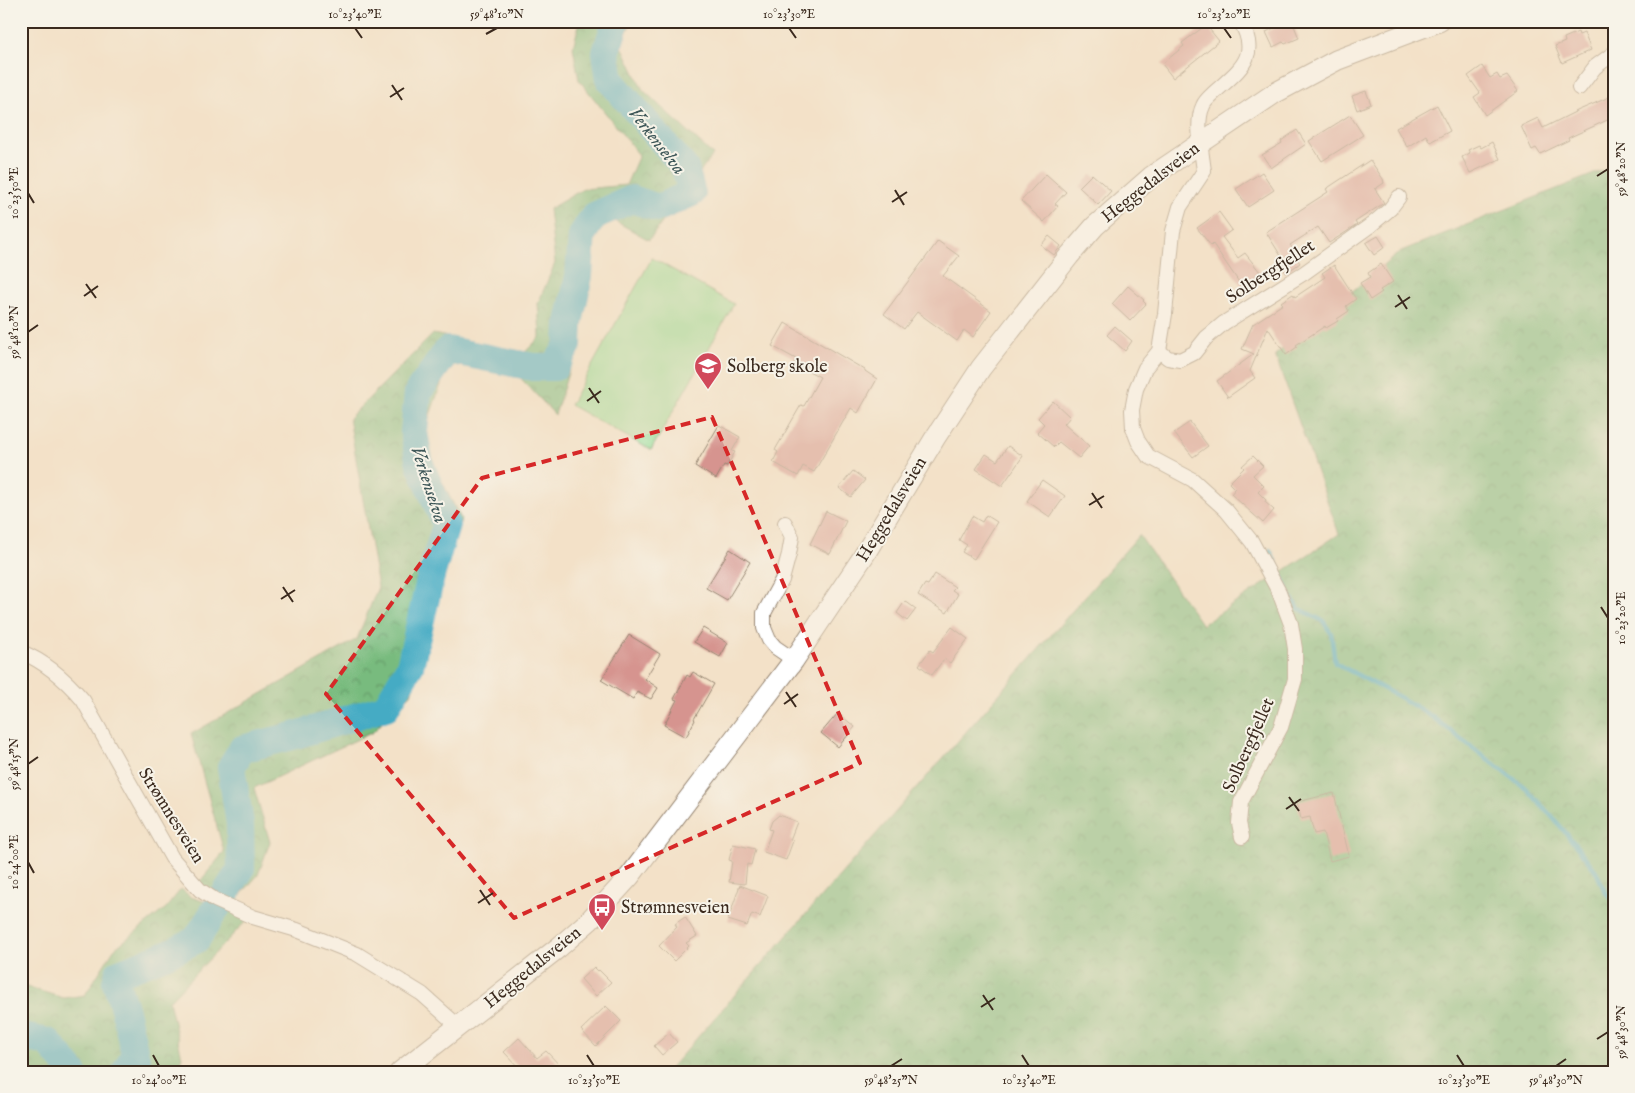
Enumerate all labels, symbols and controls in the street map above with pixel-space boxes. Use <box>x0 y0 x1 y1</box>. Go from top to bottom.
text: 10°23'40"E <box>328 7 382 22</box>
text: 59°48'10"N <box>470 7 525 22</box>
text: 10°23'30"E <box>763 7 815 22</box>
text: 10°23'20"E <box>1197 7 1251 22</box>
water label: Verkenselva <box>623 103 690 180</box>
street label: Heggedalsveien <box>1097 137 1205 229</box>
text: 59°48'20"N <box>1614 141 1629 197</box>
text: 10°23'50"E <box>7 167 22 219</box>
street label: Solbergfjellet <box>1222 235 1320 310</box>
text: 59°48'10"N <box>7 304 22 359</box>
school or university icon: Solberg skole <box>693 351 723 390</box>
place label: Solberg skole <box>727 356 828 379</box>
water label: Verkenselva <box>404 443 452 526</box>
street label: Heggedalsveien <box>852 453 933 567</box>
text: 10°23'20"E <box>1614 591 1629 645</box>
street label: Solbergfjellet <box>1218 695 1280 797</box>
text: 59°48'15"N <box>7 737 22 790</box>
street label: Strømnesveien <box>132 764 209 868</box>
text: 10°24'00"E <box>7 835 22 890</box>
bus stop icon: Strømnesveien <box>587 892 617 931</box>
place label: Strømnesveien <box>621 897 730 920</box>
street label: Heggedalsveien <box>480 922 587 1014</box>
text: 59°48'30"N <box>1614 1004 1629 1059</box>
text: 10°24'00"E <box>132 1073 187 1088</box>
text: 10°23'50"E <box>568 1073 620 1088</box>
text: 59°48'25"N <box>864 1073 918 1088</box>
text: 10°23'40"E <box>1002 1073 1056 1088</box>
text: 10°23'30"E <box>1438 1073 1490 1088</box>
text: 59°48'30"N <box>1529 1073 1584 1088</box>

